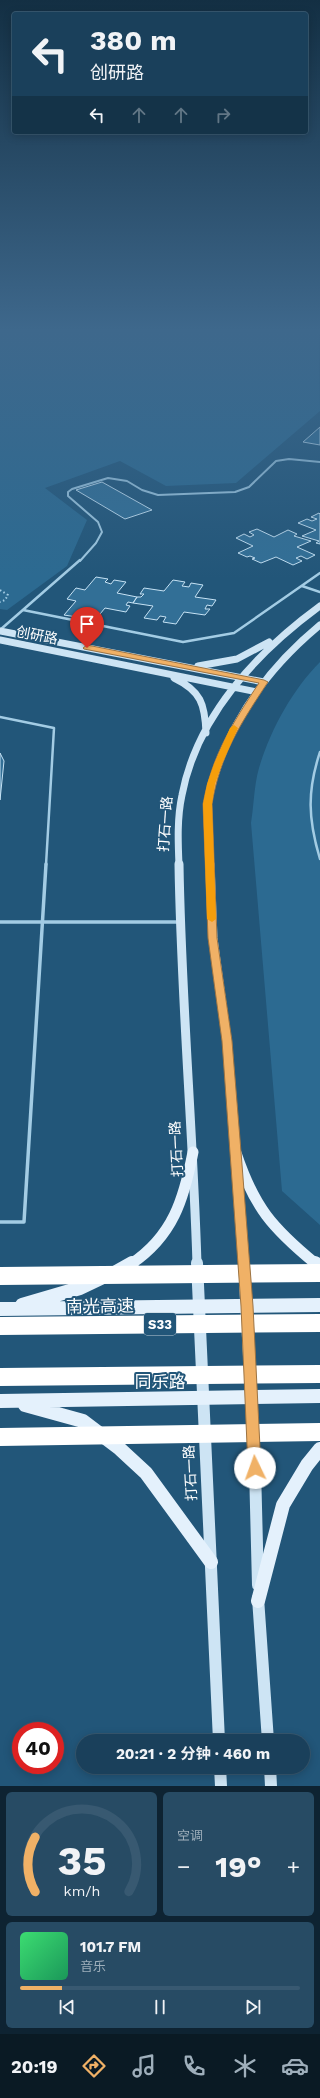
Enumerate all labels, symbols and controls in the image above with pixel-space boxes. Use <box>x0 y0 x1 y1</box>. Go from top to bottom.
text: 380 m <box>90 24 177 57</box>
icon: left <box>24 28 76 80</box>
text: 创研路 <box>90 62 144 83</box>
icon: left <box>86 104 108 126</box>
icon: ahead <box>128 104 150 126</box>
icon: ahead <box>170 104 192 126</box>
icon: right <box>212 104 234 126</box>
pin <box>70 607 104 648</box>
icon: arrive <box>76 613 98 635</box>
street label: 创研路 <box>15 623 59 647</box>
street label: 打石一路 <box>155 796 175 852</box>
street label: 打石一路 <box>167 1121 185 1177</box>
street label: 南光高速 <box>66 1295 134 1317</box>
road number: S33 <box>144 1313 176 1335</box>
street label: 同乐路 <box>135 1372 186 1392</box>
street label: 打石一路 <box>181 1445 199 1501</box>
position arrow <box>234 1447 276 1489</box>
speed limit sign: 40 <box>12 1722 64 1774</box>
text: 20:21 · 2 分钟 · 460 m <box>116 1745 270 1763</box>
text: 空调 <box>177 1828 203 1843</box>
text: 35 <box>57 1836 106 1885</box>
text: 19° <box>215 1849 262 1884</box>
text: − <box>177 1854 190 1879</box>
text: + <box>287 1854 300 1879</box>
text: km/h <box>63 1883 100 1899</box>
text: 101.7 FM <box>80 1938 141 1956</box>
text: 音乐 <box>80 1959 106 1974</box>
icon: previous <box>56 1996 78 2018</box>
icon: pause <box>149 1996 171 2018</box>
icon: next <box>242 1996 264 2018</box>
icon: directions <box>80 2052 108 2080</box>
icon: music <box>130 2052 158 2080</box>
icon: phone <box>180 2052 208 2080</box>
icon: climate <box>231 2052 259 2080</box>
icon: car <box>281 2052 309 2080</box>
text: 20:19 <box>11 2056 58 2077</box>

